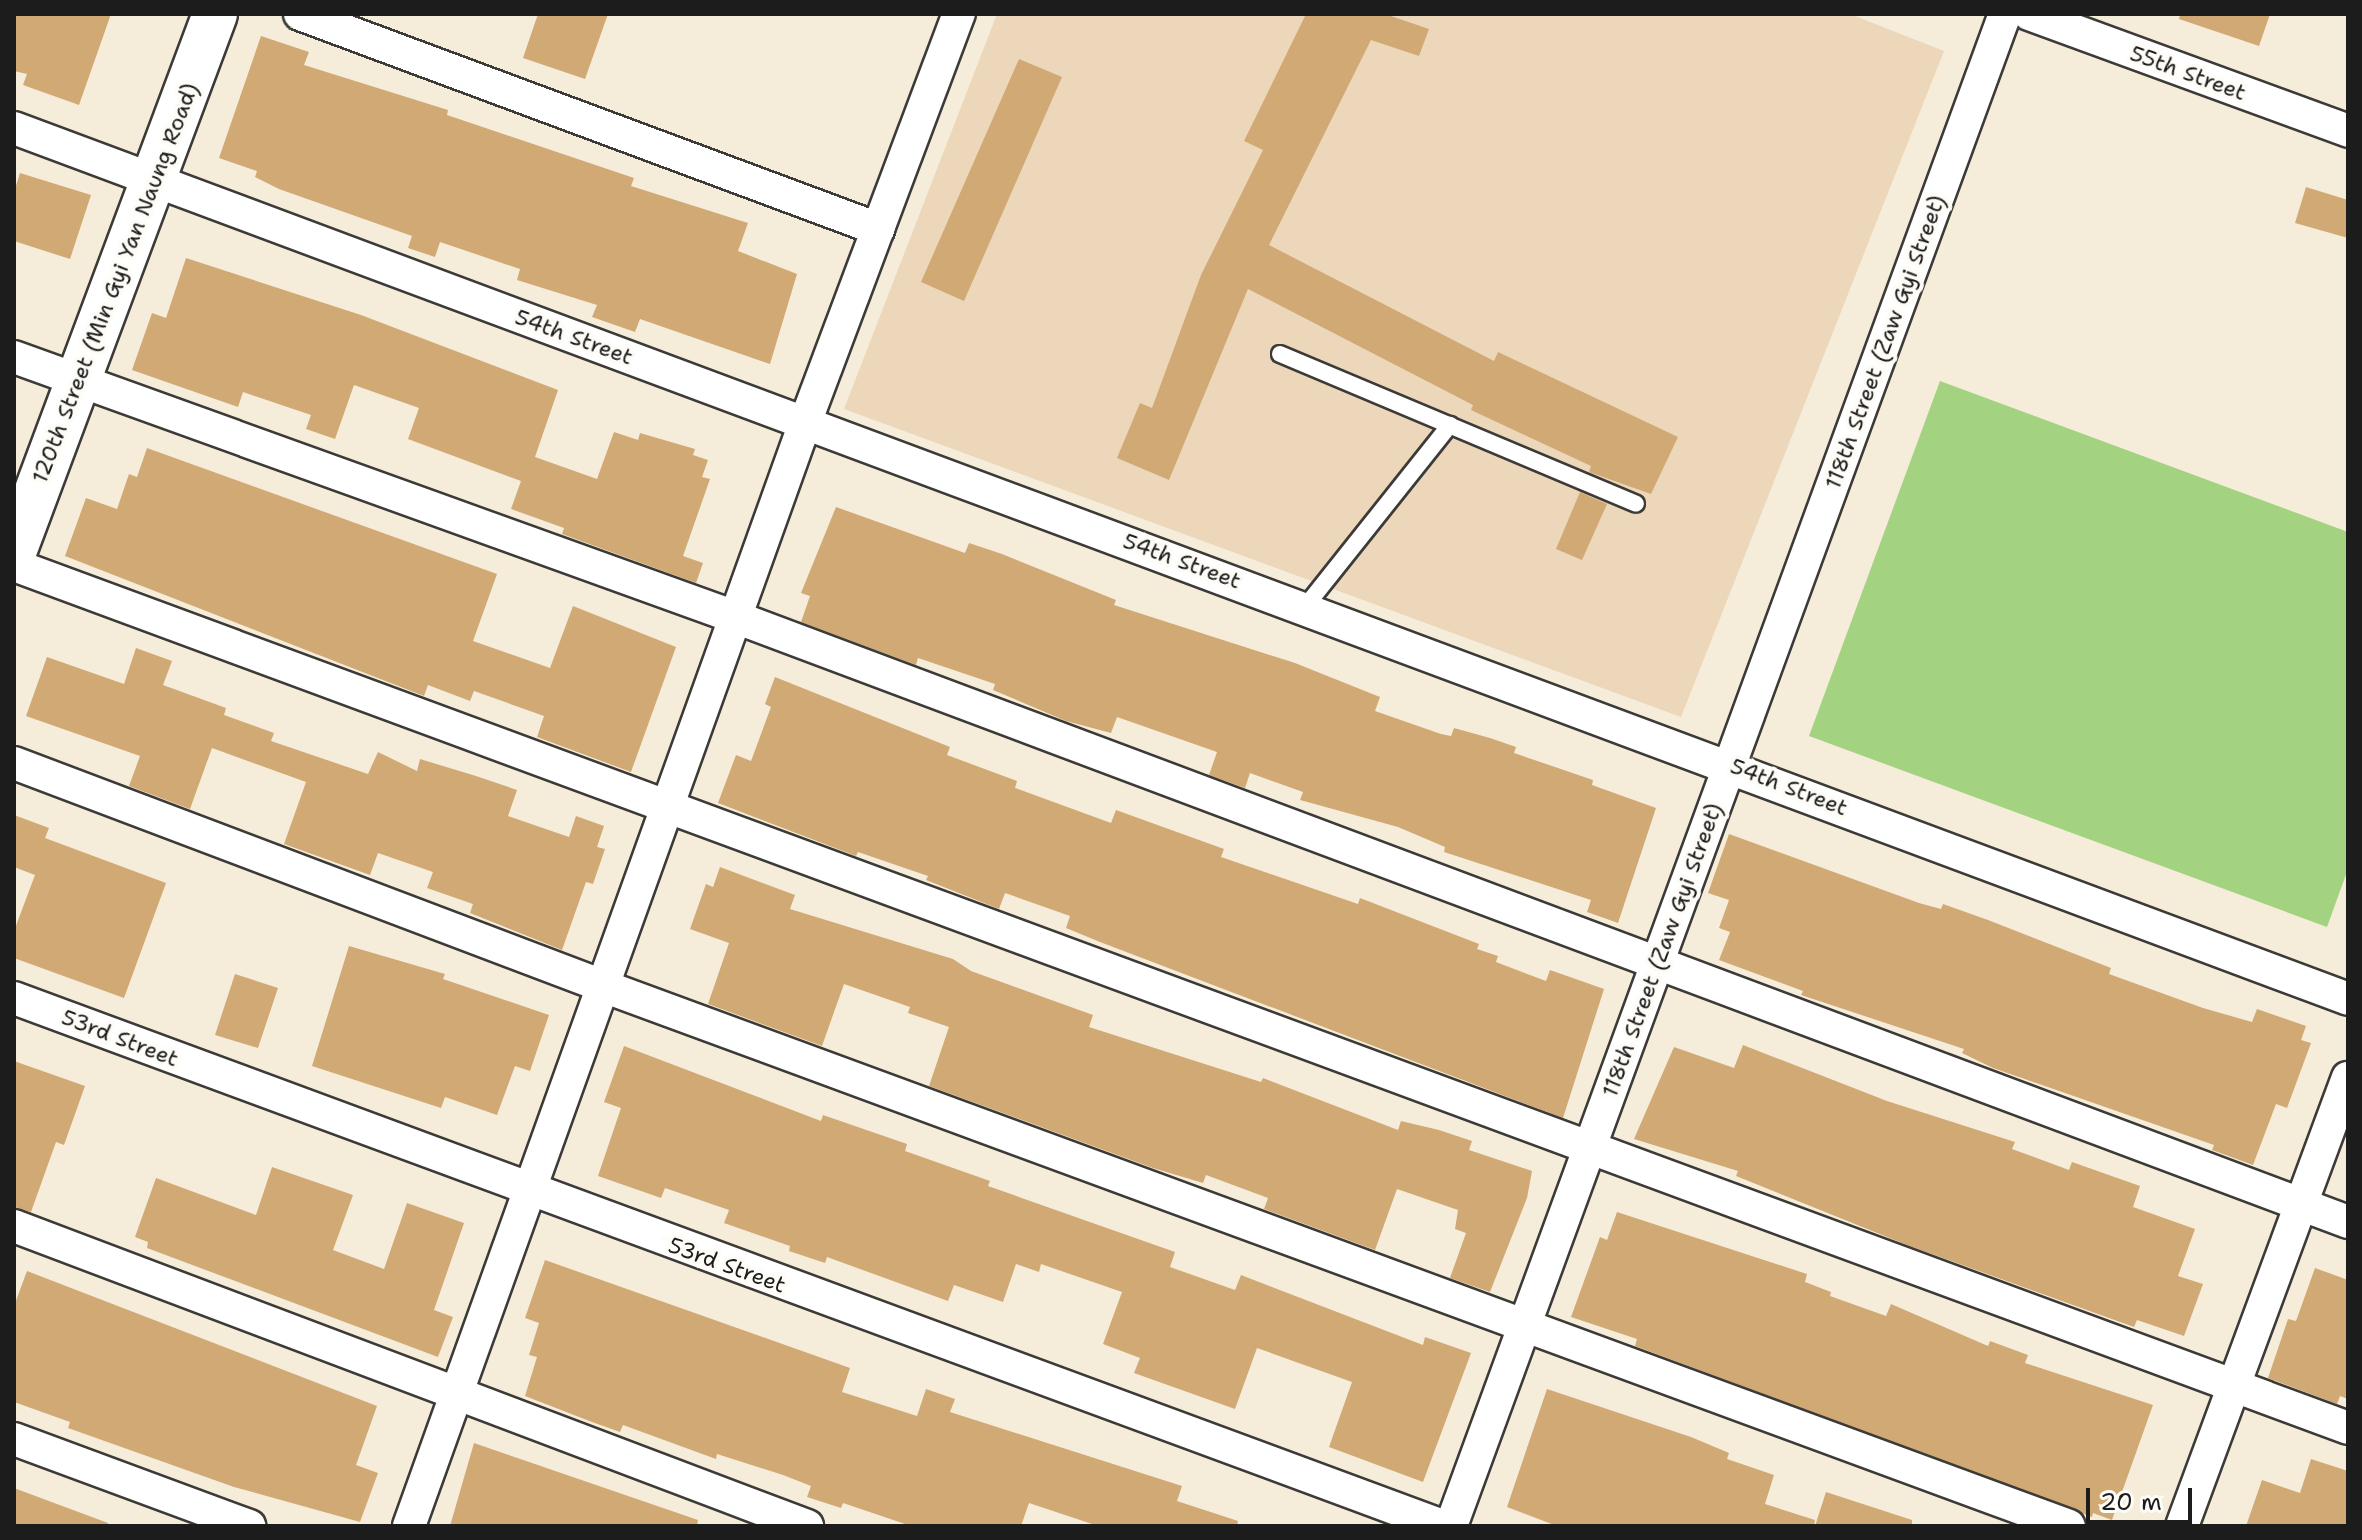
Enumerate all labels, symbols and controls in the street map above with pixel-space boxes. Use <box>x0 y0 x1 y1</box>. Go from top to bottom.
street label: 55th Street <box>2126 40 2250 106</box>
street label: 120th Street (Min Gyi Yan Naung Road) <box>26 79 204 487</box>
street label: 118th Street (Zaw Gyi Street) <box>1819 191 1951 493</box>
street label: 54th Street <box>511 303 637 371</box>
street label: 54th Street <box>1119 527 1245 595</box>
street label: 54th Street <box>1727 753 1851 821</box>
street label: 118th Street (Zaw Gyi Street) <box>1596 799 1728 1101</box>
street label: 53rd Street <box>58 1004 182 1072</box>
street label: 53rd Street <box>665 1232 789 1298</box>
scale bar <box>2090 1472 2196 1522</box>
text: 20 m <box>2100 1486 2162 1518</box>

